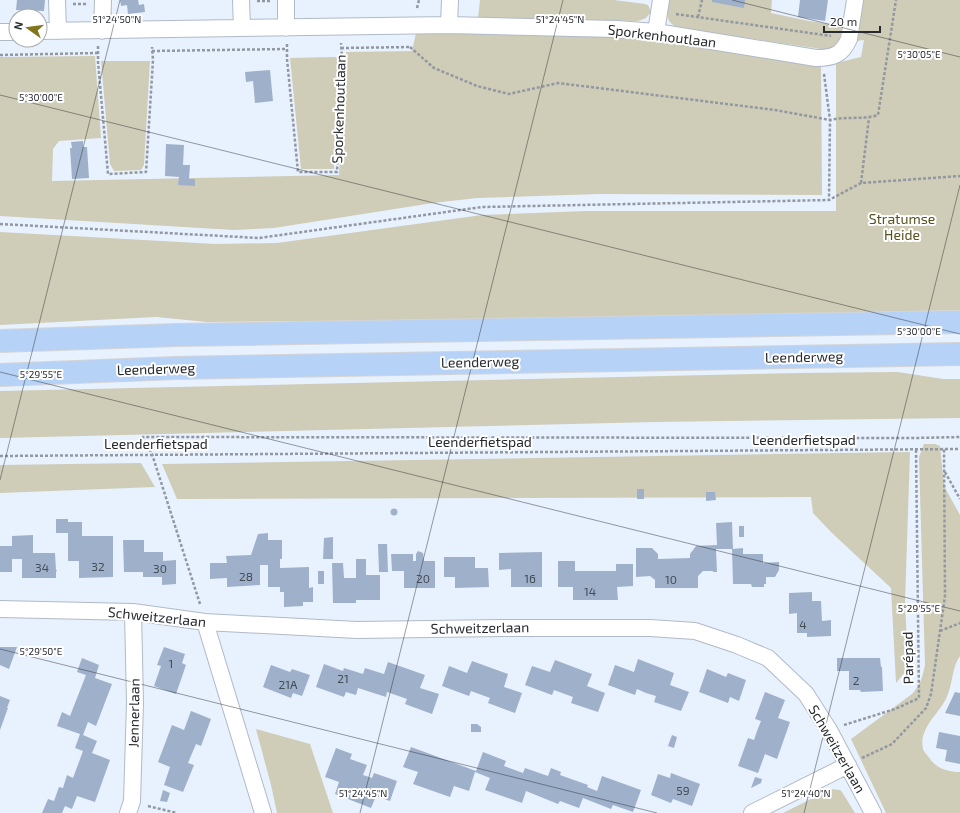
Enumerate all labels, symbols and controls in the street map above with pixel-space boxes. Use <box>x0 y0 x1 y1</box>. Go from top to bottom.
north arrow <box>8 8 48 48</box>
scale bar <box>824 8 880 34</box>
text: 51°24'50"N <box>93 13 141 25</box>
text: 51°24'45"N <box>536 13 584 25</box>
text: 20 m <box>830 14 857 28</box>
text: N <box>11 20 25 31</box>
street label: Sporkenhoutlaan <box>607 20 717 51</box>
text: 5°30'05"E <box>897 48 941 60</box>
street label: Sporkenhoutlaan <box>328 54 349 164</box>
text: 5°30'00"E <box>19 91 63 103</box>
park label: Stratumse Heide <box>869 210 935 243</box>
text: 5°30'00"E <box>897 325 941 337</box>
street label: Leenderweg <box>765 347 843 366</box>
street label: Leenderweg <box>441 352 519 371</box>
street label: Leenderweg <box>117 359 196 378</box>
text: 5°29'55"E <box>20 368 63 380</box>
street label: Leenderfietspad <box>752 431 856 448</box>
street label: Leenderfietspad <box>428 433 532 450</box>
street label: Leenderfietspad <box>104 435 208 452</box>
house number: 32 <box>91 559 105 573</box>
house number: 34 <box>35 560 49 574</box>
house number: 30 <box>153 561 167 575</box>
house number: 28 <box>239 569 253 583</box>
house number: 20 <box>416 571 430 585</box>
house number: 16 <box>524 571 536 585</box>
house number: 10 <box>665 572 677 586</box>
house number: 14 <box>584 584 596 598</box>
text: 5°29'55"E <box>898 602 941 614</box>
street label: Schweitzerlaan <box>107 603 207 630</box>
house number: 4 <box>799 617 807 631</box>
street label: Schweitzerlaan <box>431 618 529 637</box>
street label: Parépad <box>899 632 916 684</box>
text: 5°29'50"E <box>20 645 63 657</box>
house number: 1 <box>169 656 173 670</box>
house number: 21 <box>337 671 349 685</box>
house number: 2 <box>853 673 860 687</box>
house number: 21A <box>279 677 298 691</box>
street label: Jennerlaan <box>124 678 143 748</box>
street label: Schweitzerlaan <box>805 702 869 796</box>
house number: 59 <box>676 783 690 797</box>
text: 51°24'45"N <box>339 787 387 799</box>
text: 51°24'40"N <box>781 787 831 799</box>

